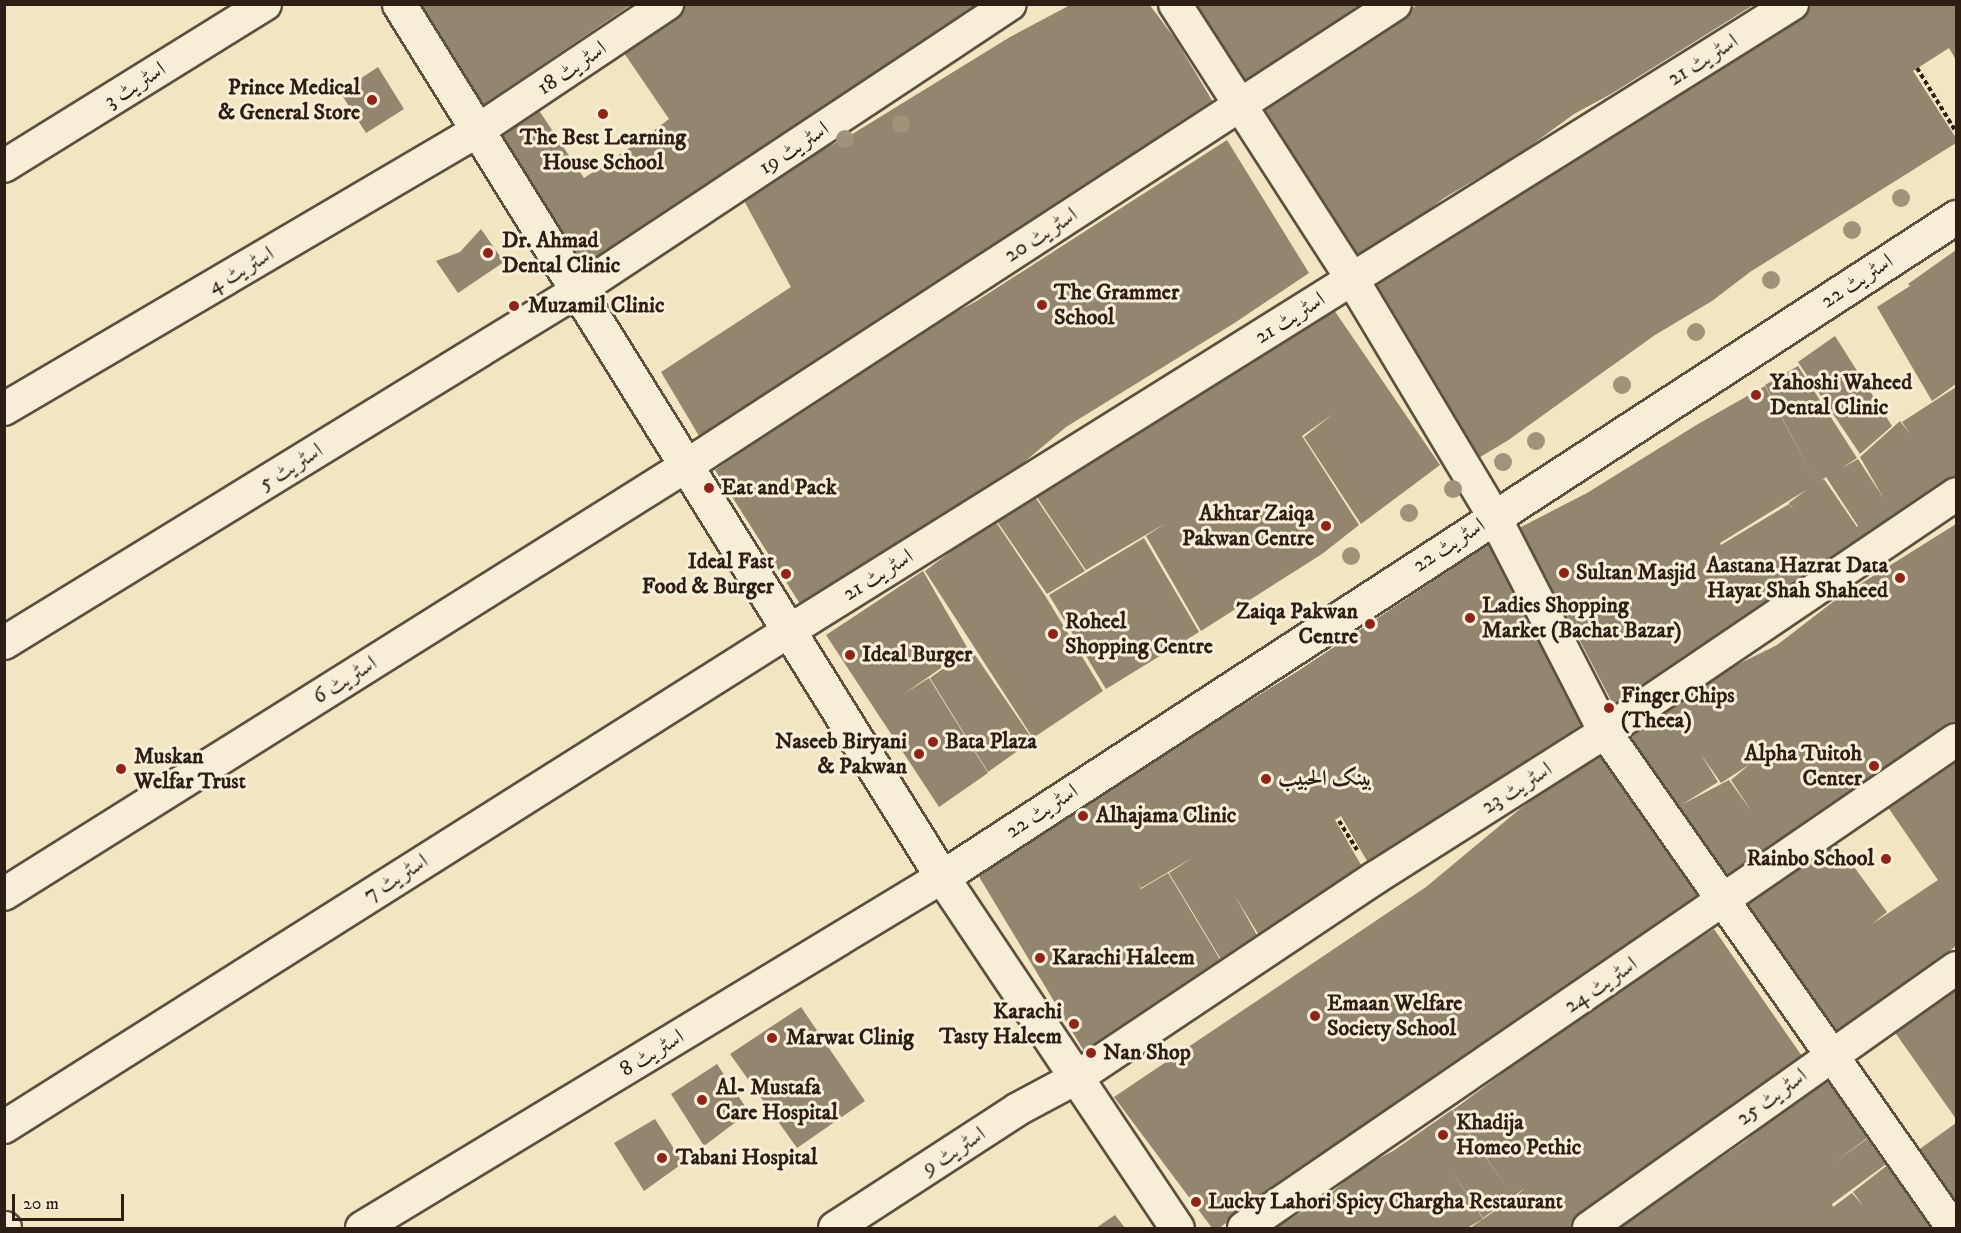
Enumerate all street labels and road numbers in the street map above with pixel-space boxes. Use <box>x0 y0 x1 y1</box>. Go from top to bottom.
street label: اسٹریٹ 21 <box>1663 28 1743 92</box>
street label: اسٹریٹ 18 <box>532 35 612 101</box>
street label: اسٹریٹ 3 <box>99 56 171 114</box>
street label: اسٹریٹ 19 <box>754 116 834 180</box>
street label: اسٹریٹ 20 <box>999 202 1083 268</box>
street label: اسٹریٹ 4 <box>203 241 279 299</box>
street label: اسٹریٹ 22 <box>1816 248 1898 314</box>
street label: اسٹریٹ 21 <box>1250 286 1330 350</box>
street label: اسٹریٹ 5 <box>254 437 328 497</box>
street label: اسٹریٹ 22 <box>1408 512 1490 578</box>
street label: اسٹریٹ 21 <box>838 543 918 607</box>
street label: اسٹریٹ 6 <box>308 650 382 710</box>
street label: اسٹریٹ 23 <box>1477 756 1557 820</box>
street label: اسٹریٹ 22 <box>1001 778 1083 844</box>
street label: اسٹریٹ 7 <box>359 848 433 908</box>
street label: اسٹریٹ 24 <box>1559 951 1643 1019</box>
street label: اسٹریٹ 8 <box>615 1024 689 1082</box>
street label: اسٹریٹ 25 <box>1731 1063 1813 1131</box>
street label: اسٹریٹ 9 <box>917 1121 991 1181</box>

